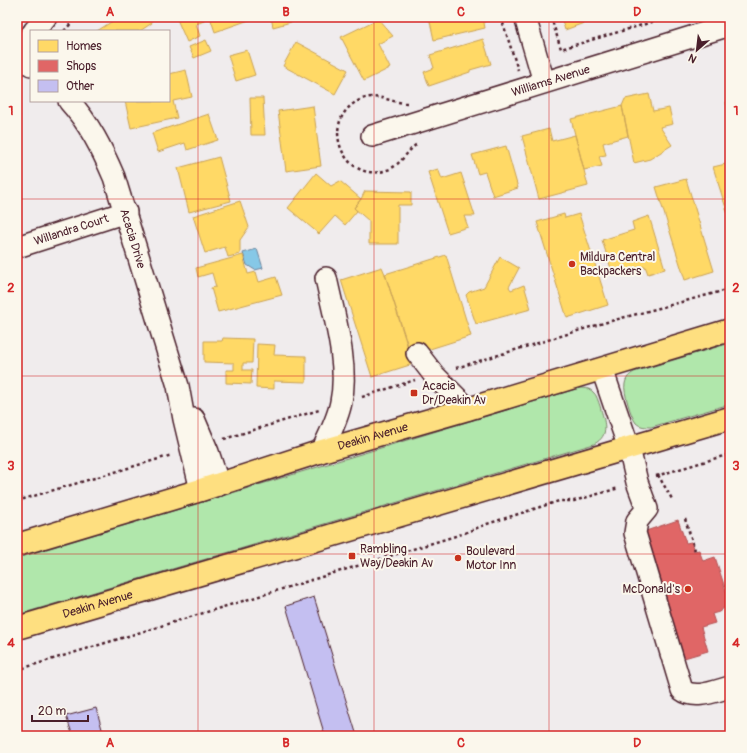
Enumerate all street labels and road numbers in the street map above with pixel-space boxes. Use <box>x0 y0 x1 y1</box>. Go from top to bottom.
street label: Williams Avenue <box>510 62 592 100</box>
street label: Acacia Drive <box>116 207 149 270</box>
street label: Willandra Court <box>32 211 111 249</box>
street label: Deakin Avenue <box>336 420 410 454</box>
street label: Deakin Avenue <box>61 587 135 622</box>

